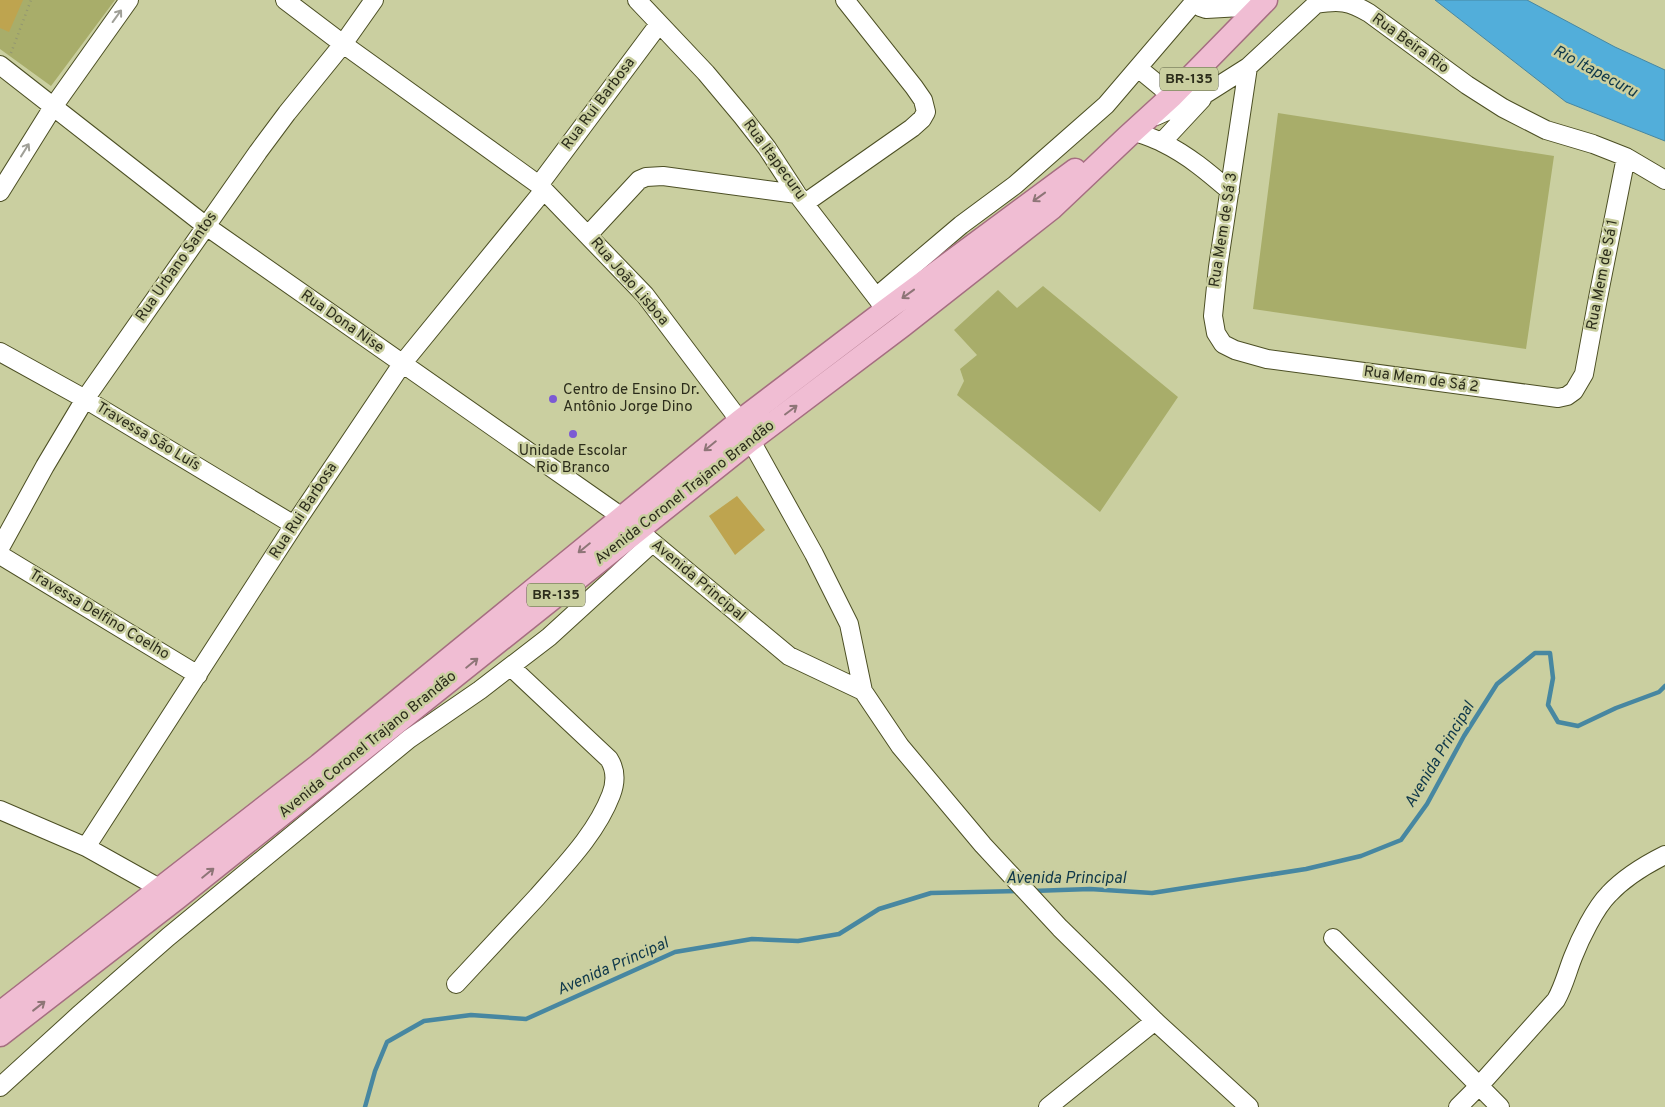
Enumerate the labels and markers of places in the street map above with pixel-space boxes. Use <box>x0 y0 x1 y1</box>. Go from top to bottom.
place label: Centro de Ensino Dr. Antônio Jorge Dino <box>563 381 699 417</box>
marker: Centro de Ensino Dr. Antônio Jorge Dino <box>547 393 559 405</box>
marker: Unidade Escolar Rio Branco <box>567 428 579 440</box>
place label: Unidade Escolar Rio Branco <box>519 442 627 478</box>

